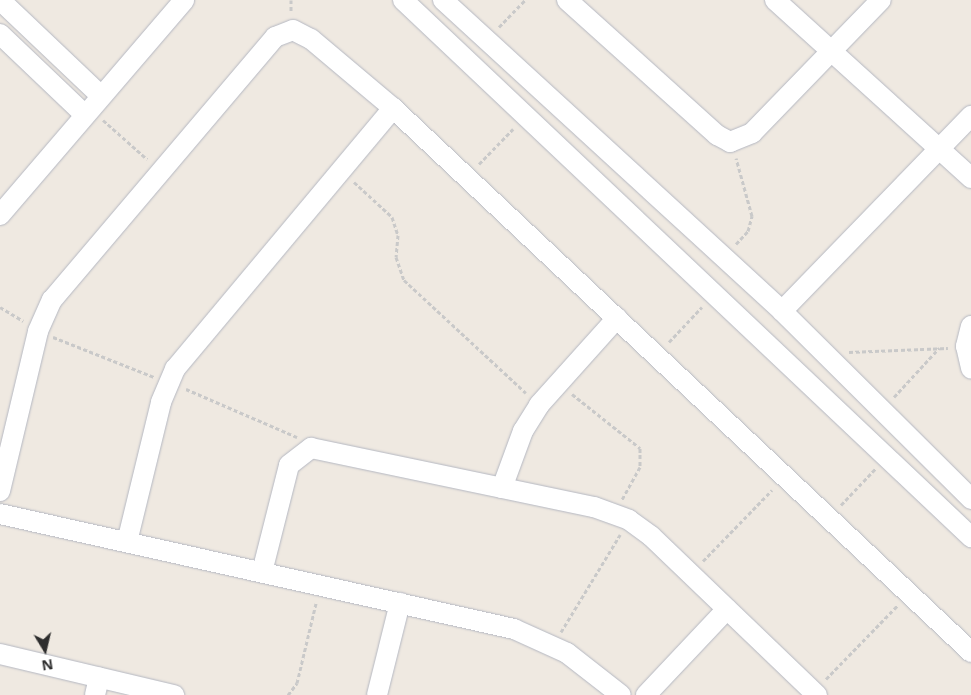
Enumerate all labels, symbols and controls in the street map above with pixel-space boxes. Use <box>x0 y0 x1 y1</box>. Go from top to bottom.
north arrow <box>20 625 70 675</box>
text: N <box>40 655 55 676</box>

